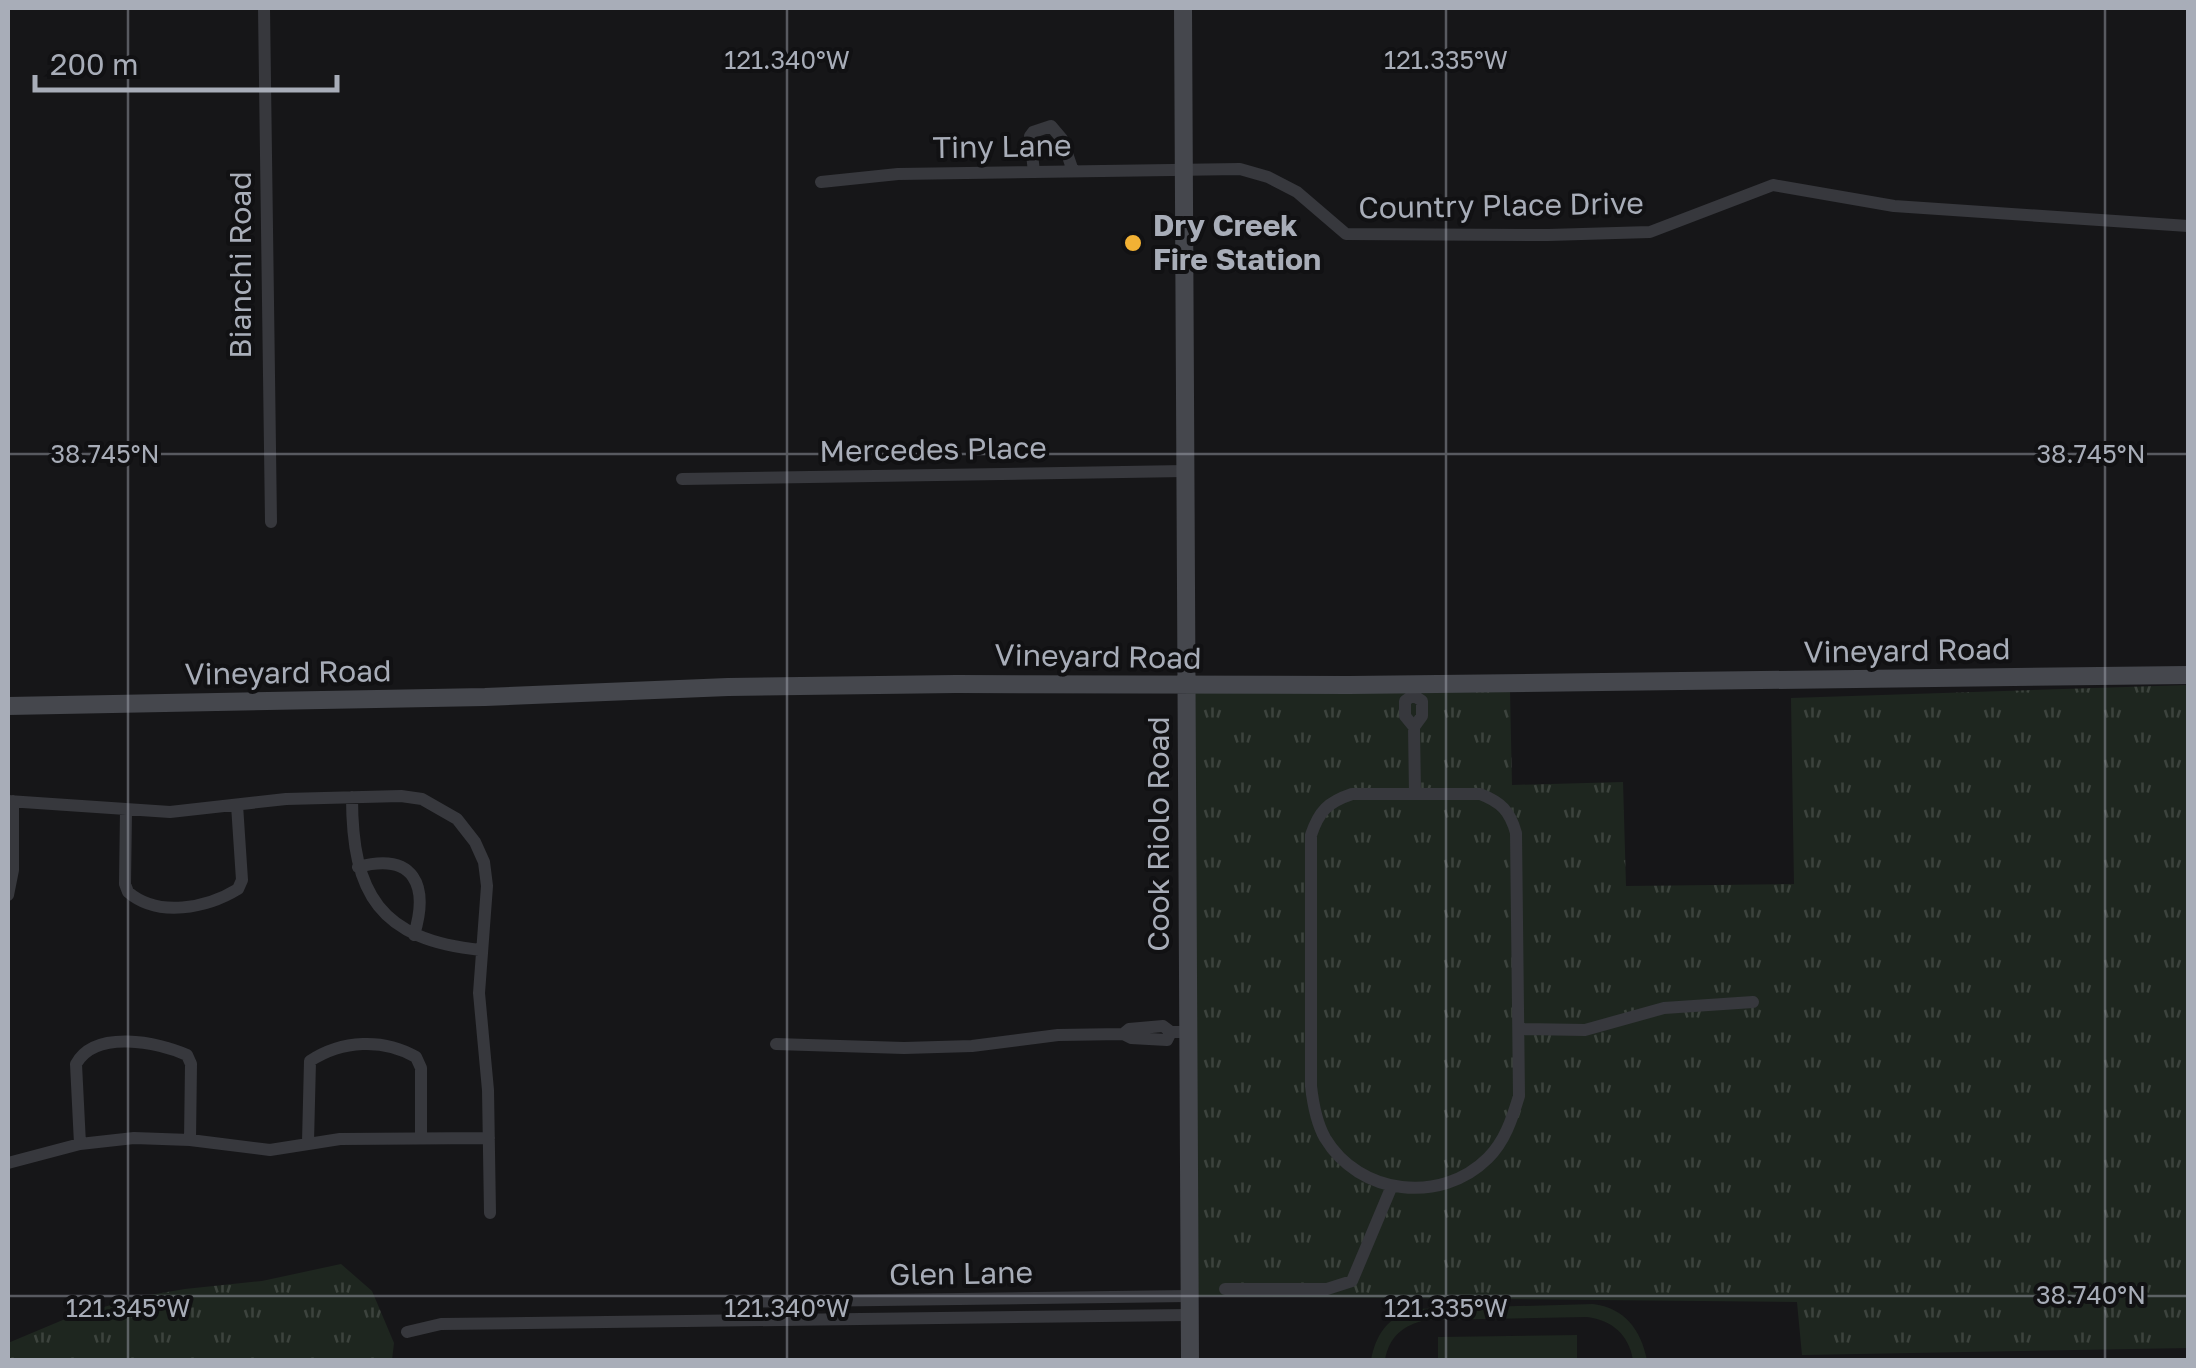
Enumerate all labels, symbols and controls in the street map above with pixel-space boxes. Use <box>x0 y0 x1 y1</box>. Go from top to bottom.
scale bar <box>35 30 338 92</box>
text: 121.340°W <box>724 44 850 75</box>
text: 121.335°W <box>1384 44 1508 75</box>
text: 200 m <box>50 46 139 82</box>
street label: Tiny Lane <box>932 127 1072 165</box>
street label: Bianchi Road <box>222 171 258 359</box>
street label: Country Place Drive <box>1358 185 1644 225</box>
place label: Dry Creek Fire Station <box>1153 207 1321 277</box>
marker: Dry Creek Fire Station <box>1122 232 1144 254</box>
street label: Mercedes Place <box>819 429 1047 469</box>
text: 38.745°N <box>50 438 160 469</box>
text: 38.745°N <box>2036 438 2146 469</box>
street label: Vineyard Road <box>1803 630 2011 670</box>
street label: Vineyard Road <box>994 636 1202 676</box>
street label: Vineyard Road <box>184 652 392 692</box>
street label: Cook Riolo Road <box>1140 716 1176 952</box>
street label: Glen Lane <box>889 1254 1033 1292</box>
text: 38.740°N <box>2036 1279 2146 1310</box>
text: 121.345°W <box>66 1292 190 1323</box>
text: 121.340°W <box>724 1292 850 1323</box>
text: 121.335°W <box>1384 1292 1508 1323</box>

